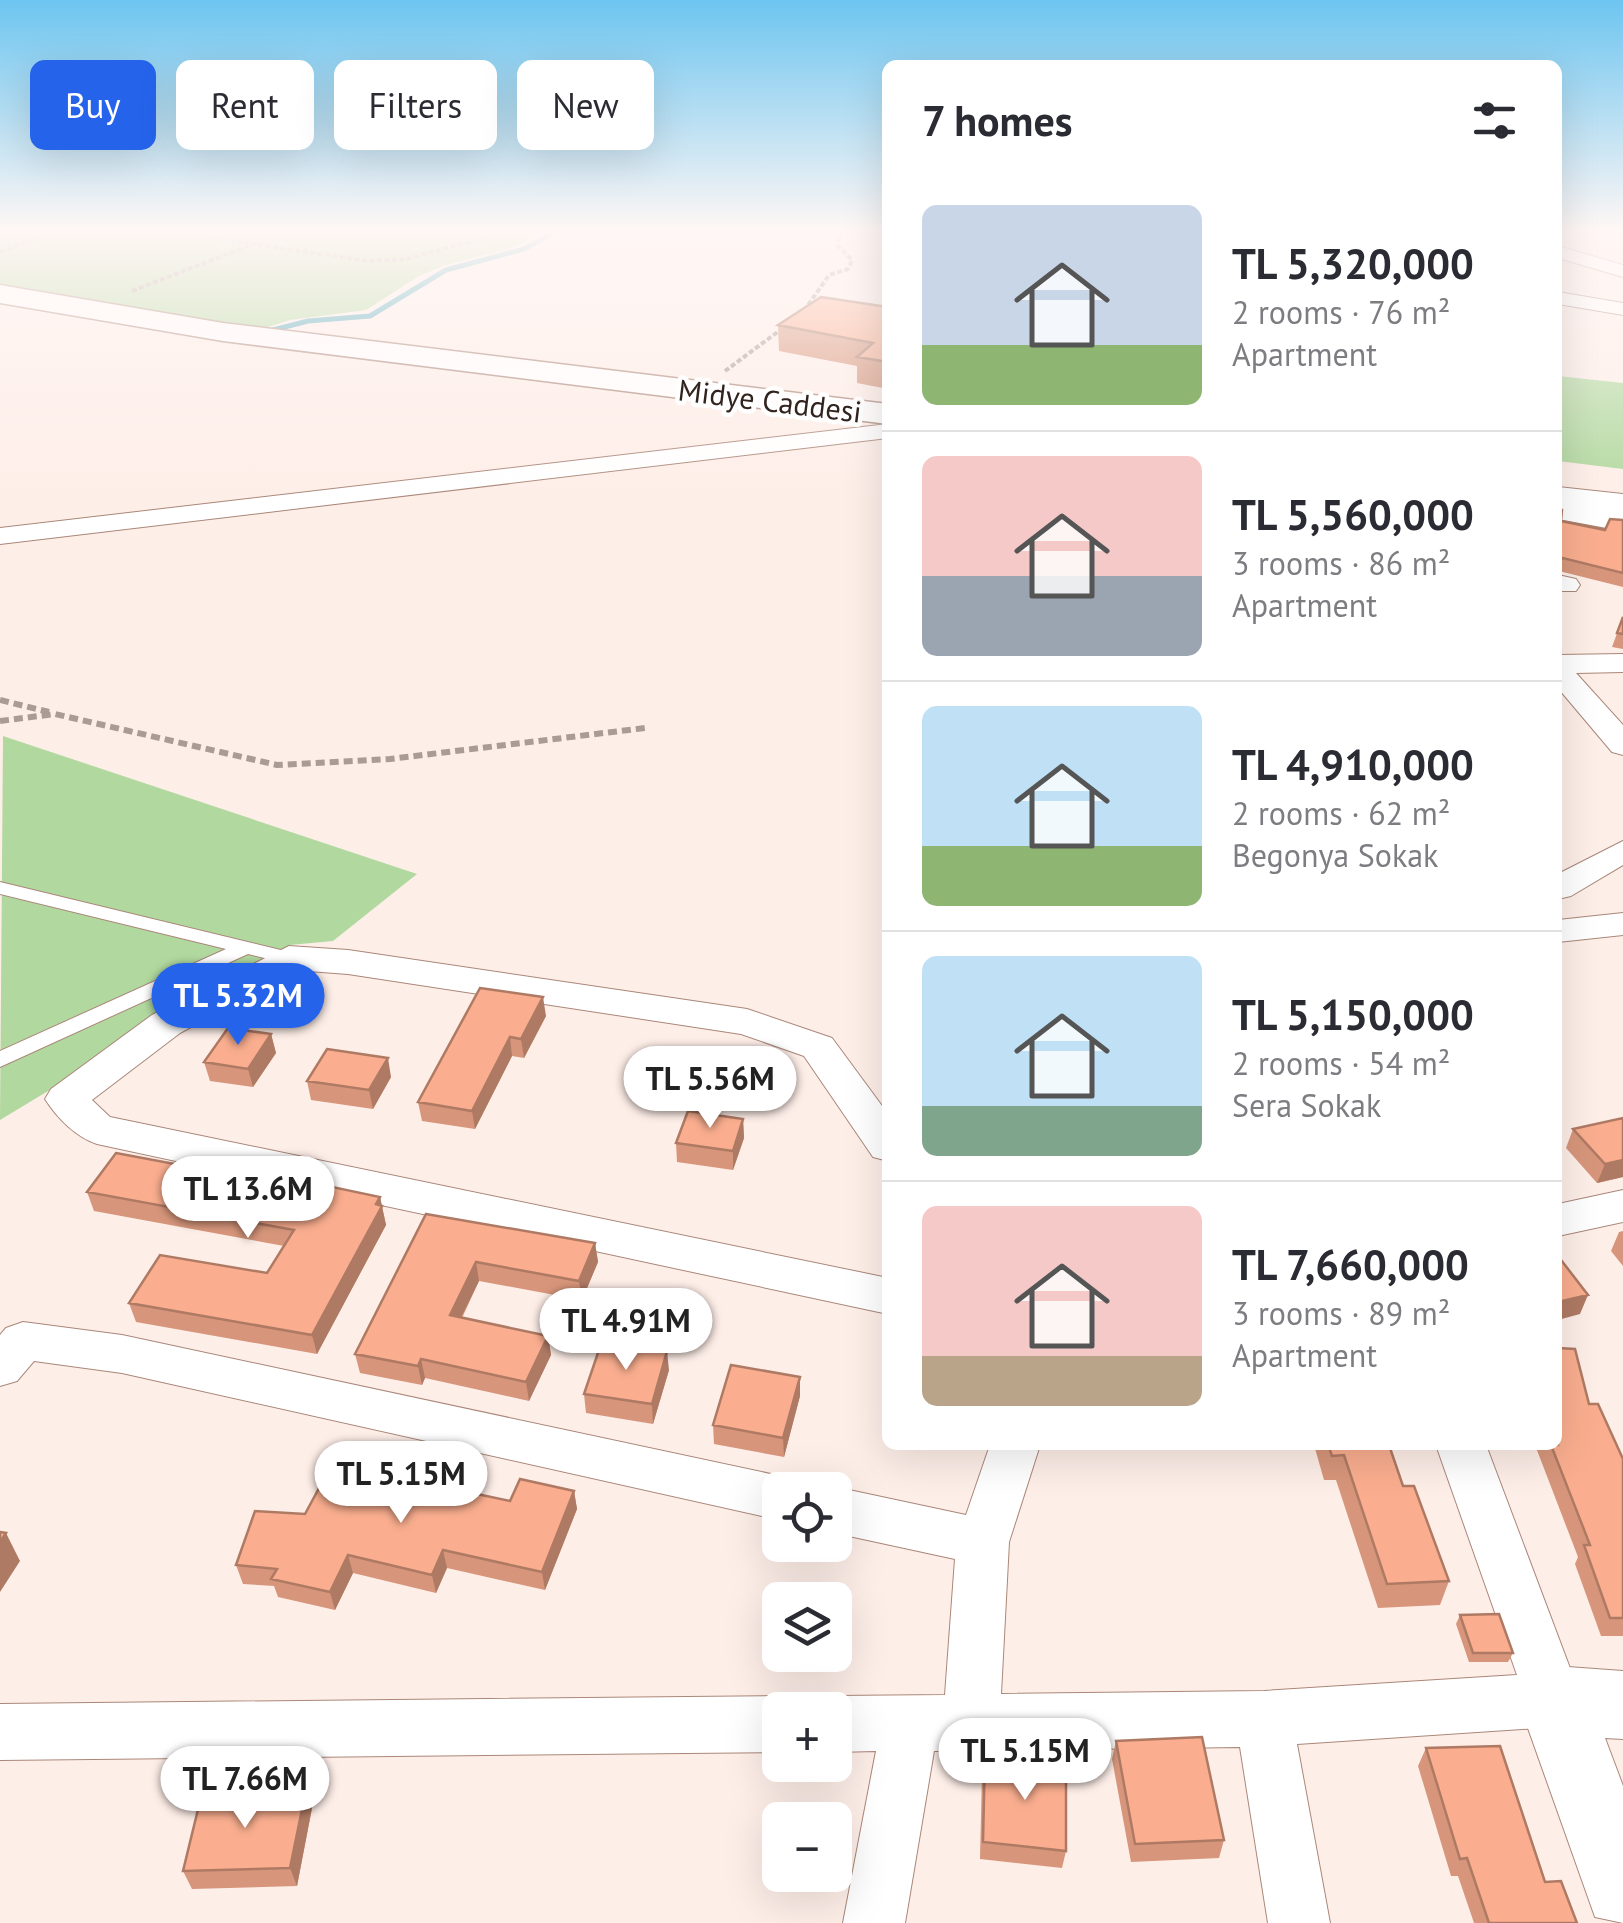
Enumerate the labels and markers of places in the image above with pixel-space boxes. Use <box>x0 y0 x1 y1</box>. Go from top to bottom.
pin: TL 5.32M <box>135 963 341 1048</box>
pin: TL 5.56M <box>607 1046 813 1131</box>
pin: TL 13.6M <box>145 1156 351 1241</box>
pin: TL 4.91M <box>523 1288 729 1373</box>
pin: TL 5.15M <box>298 1441 504 1526</box>
pin: TL 5.15M <box>922 1718 1128 1803</box>
pin: TL 7.66M <box>142 1746 348 1831</box>

